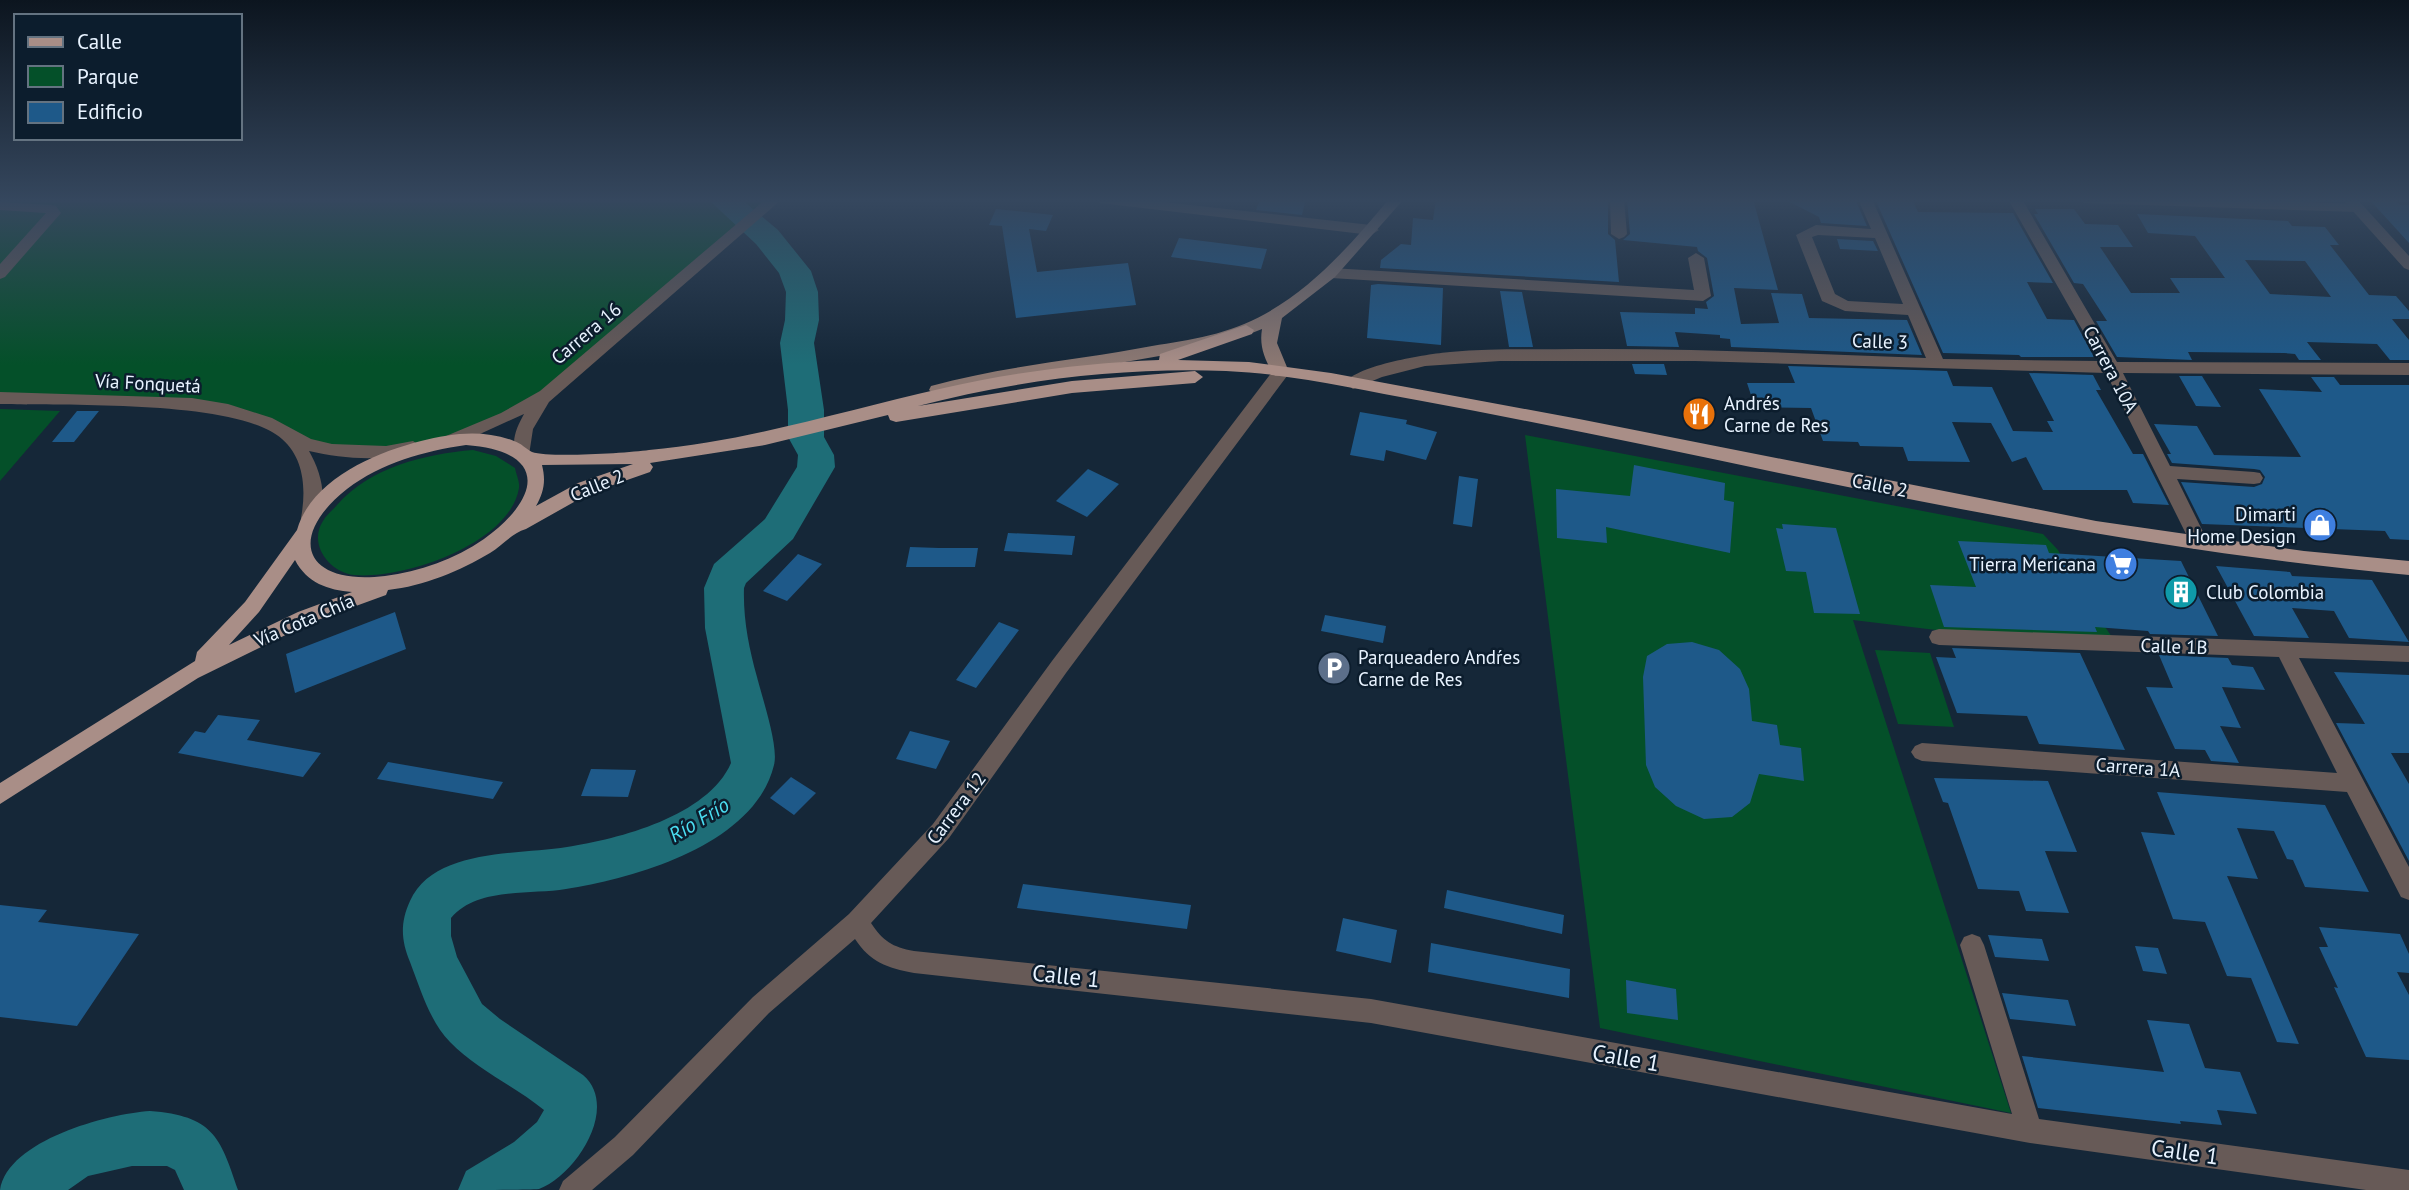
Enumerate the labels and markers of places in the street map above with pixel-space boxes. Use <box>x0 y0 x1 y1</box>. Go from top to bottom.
place label: Andrés Carne de Res <box>1724 391 1829 437</box>
restaurant icon: Andrés Carne de Res <box>1680 395 1718 433</box>
place label: Dimarti Home Design <box>2187 502 2296 548</box>
shop icon: Dimarti Home Design <box>2301 506 2339 544</box>
supermarket icon: Tierra Mericana <box>2102 545 2140 583</box>
place label: Tierra Mericana <box>1969 552 2096 576</box>
building icon: Club Colombia <box>2162 573 2200 611</box>
place label: Club Colombia <box>2206 580 2324 604</box>
place label: Parqueadero Andŕes Carne de Res <box>1358 645 1520 691</box>
parking icon: Parqueadero Andŕes Carne de Res <box>1315 649 1353 687</box>

